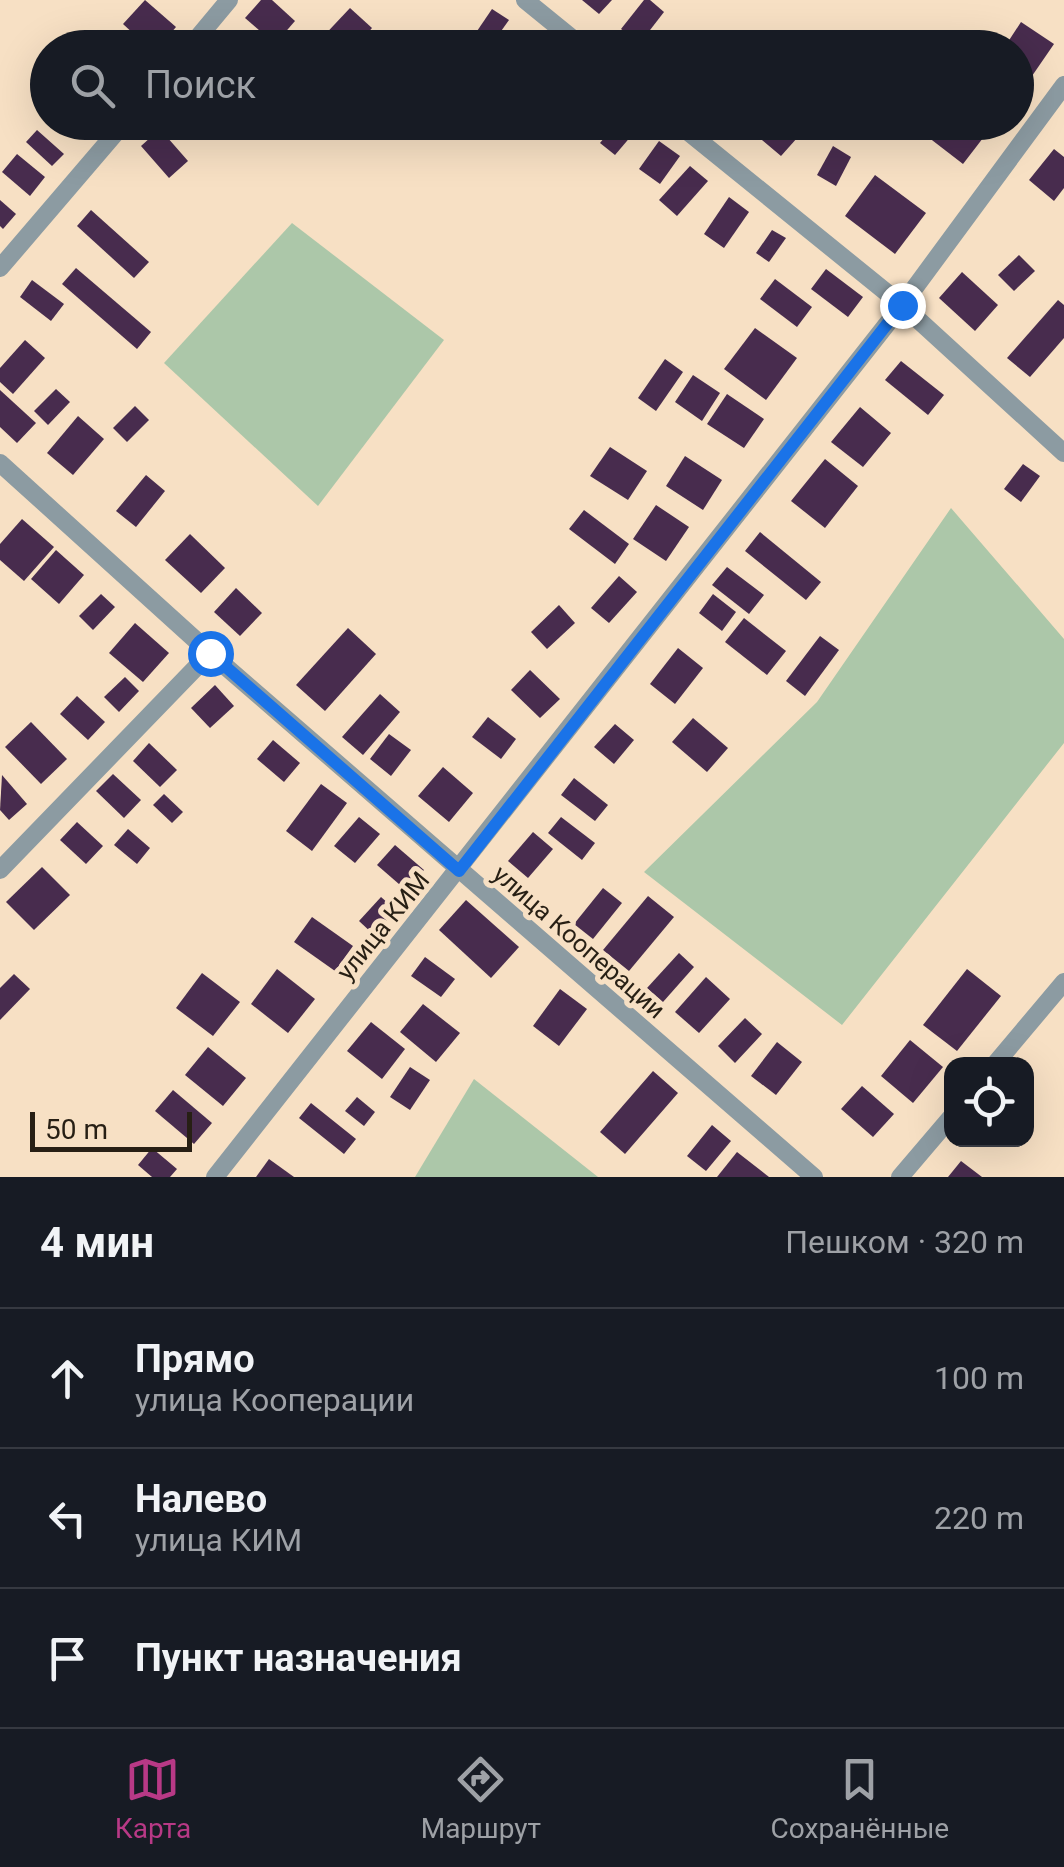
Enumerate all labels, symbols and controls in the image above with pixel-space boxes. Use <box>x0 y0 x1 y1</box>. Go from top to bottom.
search box <box>30 30 1034 140</box>
icon: search <box>65 58 120 113</box>
text: Поиск <box>145 63 256 107</box>
route end <box>880 283 926 329</box>
route start <box>188 631 234 677</box>
street label: улица Кооперации <box>487 860 671 1024</box>
street label: улица КИМ <box>331 866 435 986</box>
map controls <box>944 1057 1034 1147</box>
button: locate <box>944 1057 1034 1147</box>
scale bar <box>30 1107 192 1152</box>
text: 50 m <box>45 1113 108 1146</box>
text: 4 мин <box>40 1218 154 1267</box>
text: Пешком · 320 m <box>785 1223 1024 1261</box>
text: Прямо <box>135 1337 255 1381</box>
icon: ahead <box>40 1351 95 1406</box>
text: 100 m <box>934 1359 1024 1397</box>
text: улица Кооперации <box>135 1381 414 1419</box>
text: Налево <box>135 1477 267 1521</box>
icon: left <box>40 1491 95 1546</box>
text: 220 m <box>934 1499 1024 1537</box>
text: улица КИМ <box>135 1521 302 1559</box>
icon: arrive <box>40 1631 95 1686</box>
text: Пункт назначения <box>135 1636 462 1680</box>
tab: Карта <box>115 1752 191 1845</box>
tab: Маршрут <box>421 1752 541 1845</box>
tab: Сохранённые <box>771 1752 949 1845</box>

